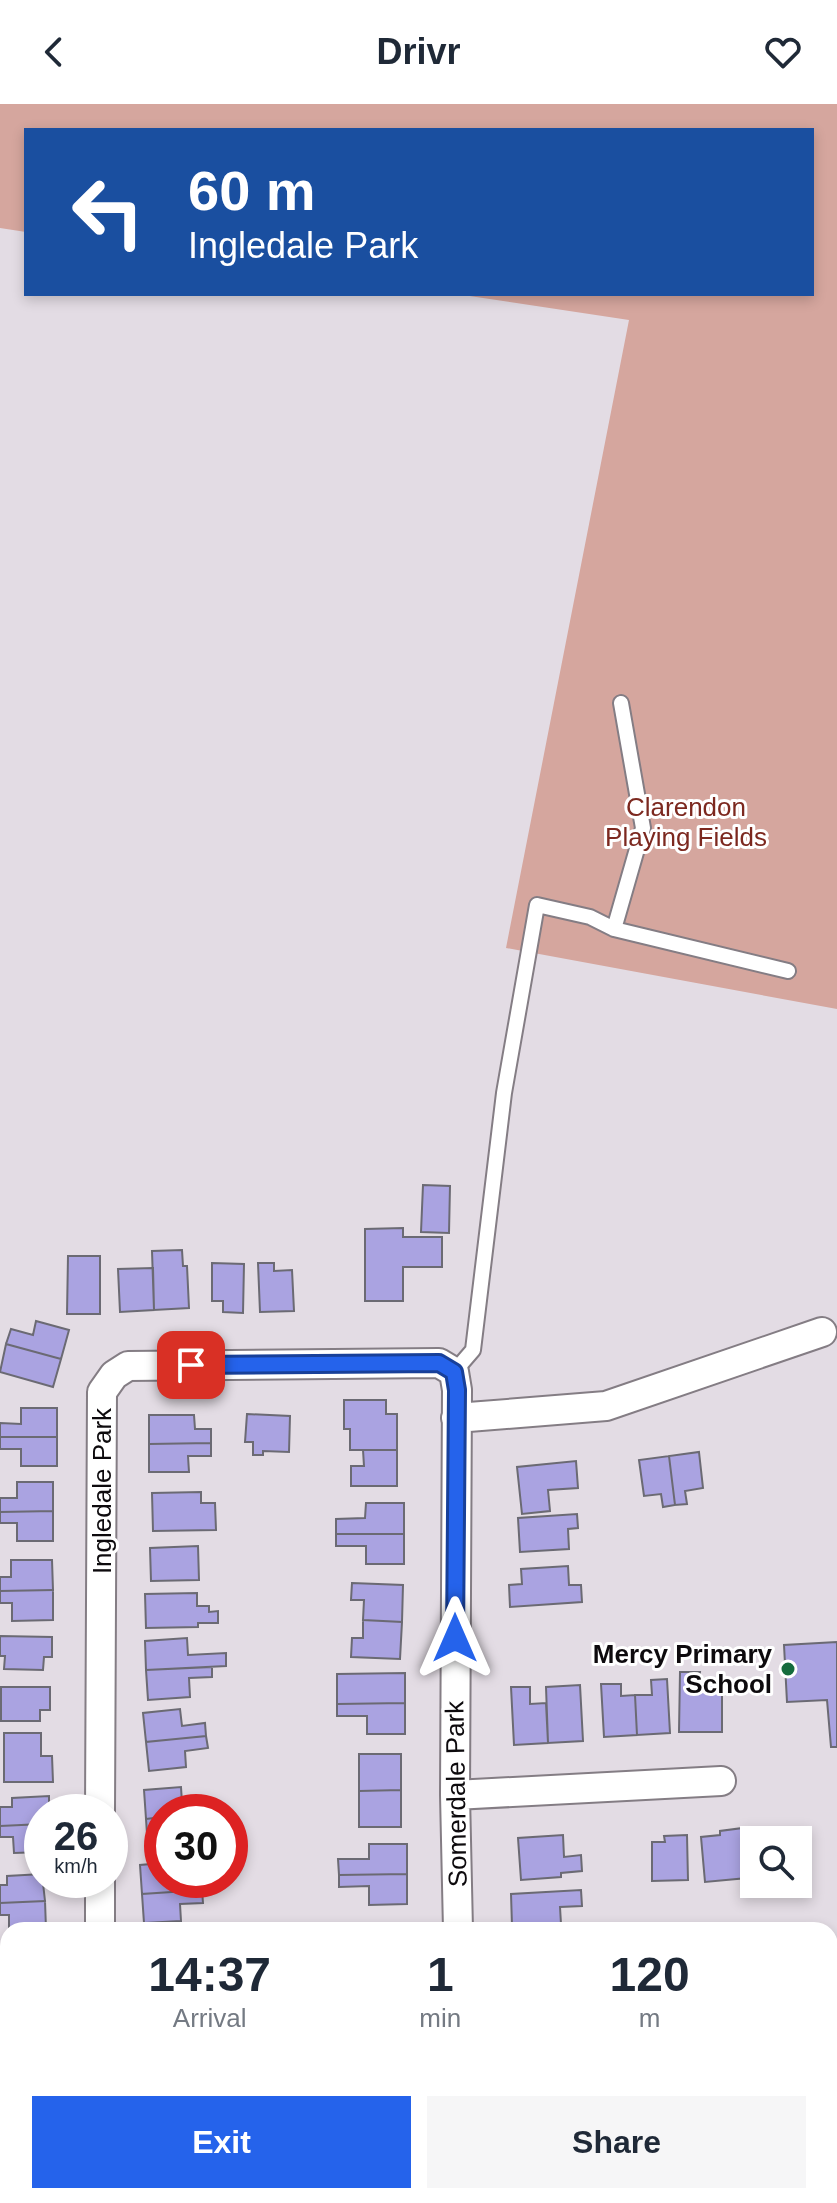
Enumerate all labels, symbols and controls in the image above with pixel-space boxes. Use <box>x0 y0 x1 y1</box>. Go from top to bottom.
icon: back <box>32 30 76 74</box>
icon: heart <box>761 30 805 74</box>
text: Drivr <box>376 31 461 72</box>
text: 60 m <box>188 159 316 222</box>
icon: left <box>56 160 160 264</box>
text: Ingledale Park <box>188 225 418 266</box>
park label: Clarendon Playing Fields <box>605 792 767 852</box>
pin <box>157 1331 225 1399</box>
icon: arrive <box>169 1343 213 1387</box>
street label: Ingledale Park <box>87 1407 117 1574</box>
position arrow <box>413 1596 497 1680</box>
place label: Mercy Primary School <box>593 1639 773 1699</box>
marker: Mercy Primary School <box>779 1660 797 1678</box>
street label: Somerdale Park <box>439 1700 473 1887</box>
speed limit sign: 30 <box>144 1794 248 1898</box>
text: 26 <box>54 1814 98 1858</box>
map controls <box>740 1826 812 1898</box>
button: search <box>740 1826 812 1898</box>
text: km/h <box>54 1855 98 1877</box>
text: 14:37 <box>148 1948 271 2001</box>
text: 1 <box>427 1948 454 2001</box>
text: 120 <box>610 1948 690 2001</box>
text: Arrival <box>173 2003 247 2033</box>
text: min <box>419 2003 461 2033</box>
text: m <box>639 2003 660 2033</box>
button: Exit <box>32 2096 411 2188</box>
button: Share <box>427 2096 806 2188</box>

